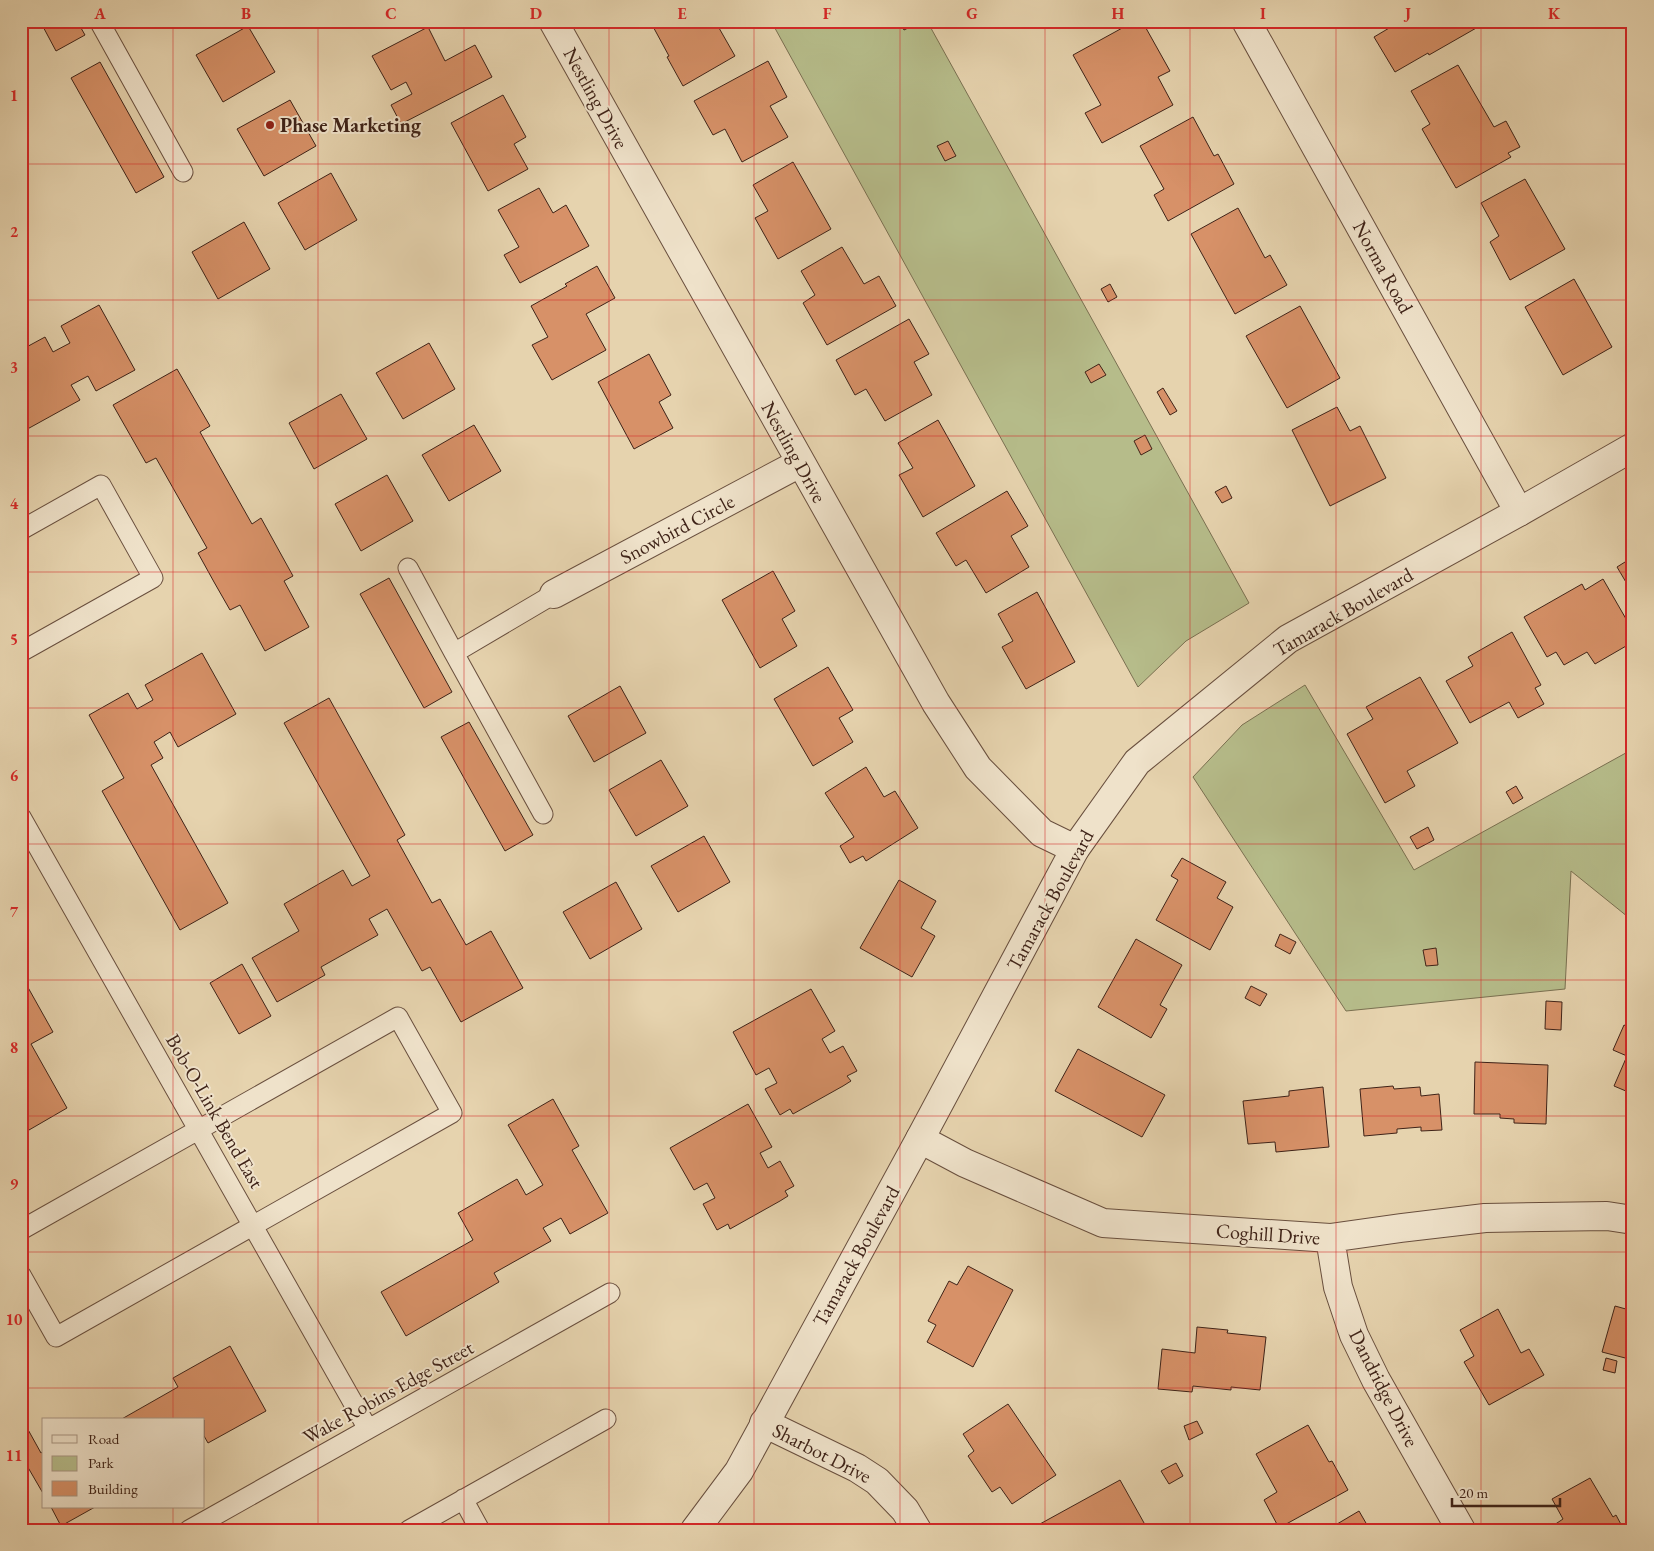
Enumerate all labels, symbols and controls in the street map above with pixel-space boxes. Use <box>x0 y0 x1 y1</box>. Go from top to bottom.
text: A <box>93 3 106 24</box>
text: B <box>241 3 251 24</box>
text: C <box>385 3 397 24</box>
text: D <box>530 3 542 24</box>
text: E <box>677 3 687 24</box>
text: F <box>823 3 832 24</box>
text: G <box>966 3 978 24</box>
text: H <box>1112 3 1125 24</box>
text: I <box>1260 3 1266 24</box>
text: J <box>1403 3 1411 24</box>
text: K <box>1548 3 1561 24</box>
street label: Nestling Drive <box>557 43 635 153</box>
text: 1 <box>10 85 18 106</box>
place label: Phase Marketing <box>280 112 422 138</box>
marker: Phase Marketing <box>264 119 276 131</box>
street label: Norma Road <box>1347 216 1419 319</box>
text: 2 <box>10 221 19 242</box>
text: 3 <box>10 357 18 378</box>
street label: Nestling Drive <box>755 397 833 507</box>
street label: Snowbird Circle <box>615 488 739 570</box>
text: 4 <box>10 493 19 514</box>
street label: Tamarack Boulevard <box>1269 561 1418 663</box>
text: 5 <box>10 629 18 650</box>
text: 6 <box>10 765 19 786</box>
street label: Tamarack Boulevard <box>1001 824 1100 975</box>
text: 7 <box>10 901 19 922</box>
street label: Bob-O-Link Bend East <box>160 1029 270 1194</box>
text: 8 <box>10 1037 18 1058</box>
text: 9 <box>10 1173 19 1194</box>
street label: Tamarack Boulevard <box>807 1180 906 1331</box>
street label: Coghill Drive <box>1215 1217 1321 1251</box>
text: 10 <box>6 1309 23 1330</box>
street label: Dandridge Drive <box>1343 1325 1425 1451</box>
street label: Wake Robins Edge Street <box>298 1334 479 1450</box>
street label: Sharbot Drive <box>768 1417 876 1489</box>
legend <box>42 1418 205 1508</box>
text: Road <box>88 1429 120 1448</box>
text: 11 <box>6 1445 22 1466</box>
text: Park <box>88 1453 115 1472</box>
scale bar <box>1452 1476 1559 1508</box>
text: Building <box>88 1479 138 1498</box>
text: 20 m <box>1459 1483 1488 1502</box>

